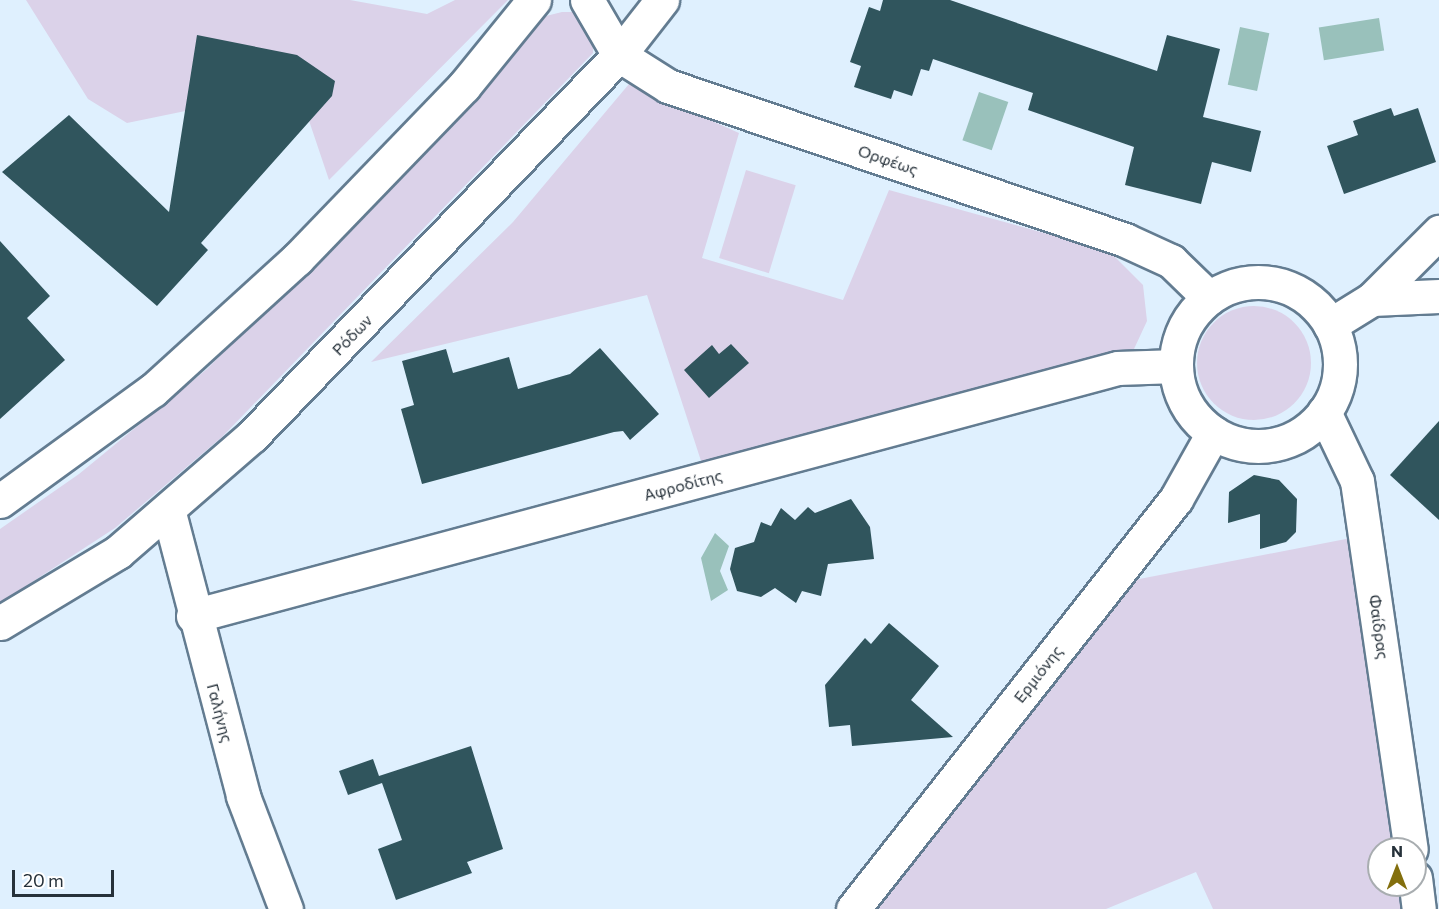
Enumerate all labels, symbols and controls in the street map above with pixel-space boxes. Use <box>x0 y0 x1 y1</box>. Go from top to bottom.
street label: Ορφέως <box>856 141 920 179</box>
street label: Ρόδων <box>328 311 376 359</box>
street label: Αφροδίτης <box>642 465 724 505</box>
street label: Φαίδρας <box>1365 594 1393 660</box>
street label: Ερμιόνης <box>1010 642 1066 706</box>
street label: Γαλήνης <box>203 681 237 745</box>
north arrow <box>1367 837 1427 897</box>
text: N <box>1391 841 1403 860</box>
scale bar <box>15 858 117 896</box>
text: 20 m <box>23 869 64 891</box>

